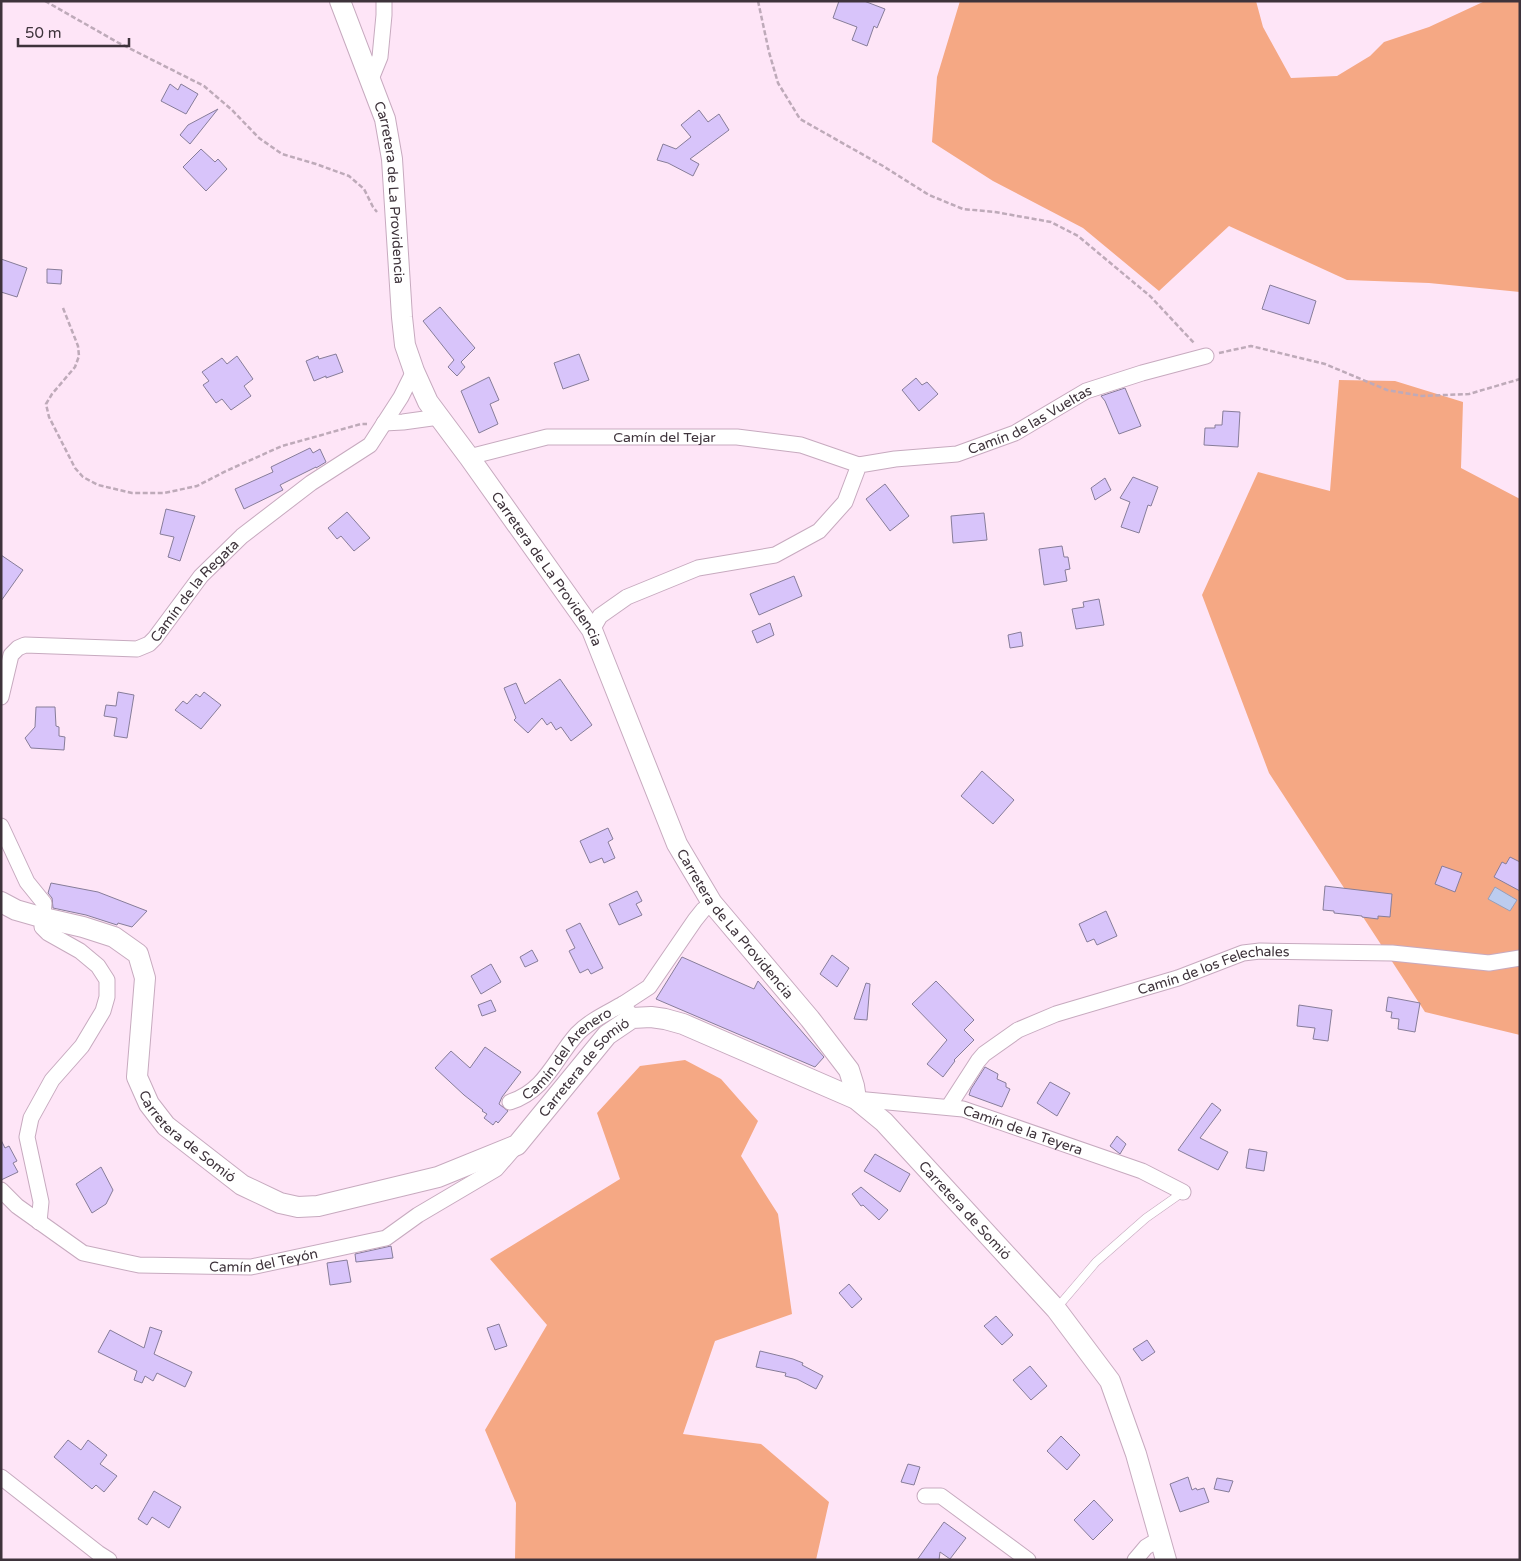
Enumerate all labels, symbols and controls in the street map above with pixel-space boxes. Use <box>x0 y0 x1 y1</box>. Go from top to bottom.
scale bar <box>18 15 129 47</box>
text: 50 m <box>25 24 62 42</box>
street label: Carretera de La Providencia <box>370 99 408 284</box>
street label: Camín de las Vueltas <box>966 382 1094 458</box>
street label: Camín del Tejar <box>613 429 716 446</box>
street label: Carretera de La Providencia <box>487 489 605 648</box>
street label: Camín de la Regata <box>147 536 242 646</box>
street label: Carretera de La Providencia <box>673 846 797 1002</box>
street label: Camín de los Felechales <box>1135 943 1290 999</box>
street label: Camín del Arenero <box>519 1004 615 1104</box>
street label: Carretera de Somió <box>535 1014 633 1121</box>
street label: Carretera de Somió <box>135 1088 239 1186</box>
street label: Camín de la Teyera <box>961 1102 1085 1159</box>
street label: Carretera de Somió <box>915 1157 1015 1264</box>
street label: Camín del Teyón <box>209 1245 319 1276</box>

